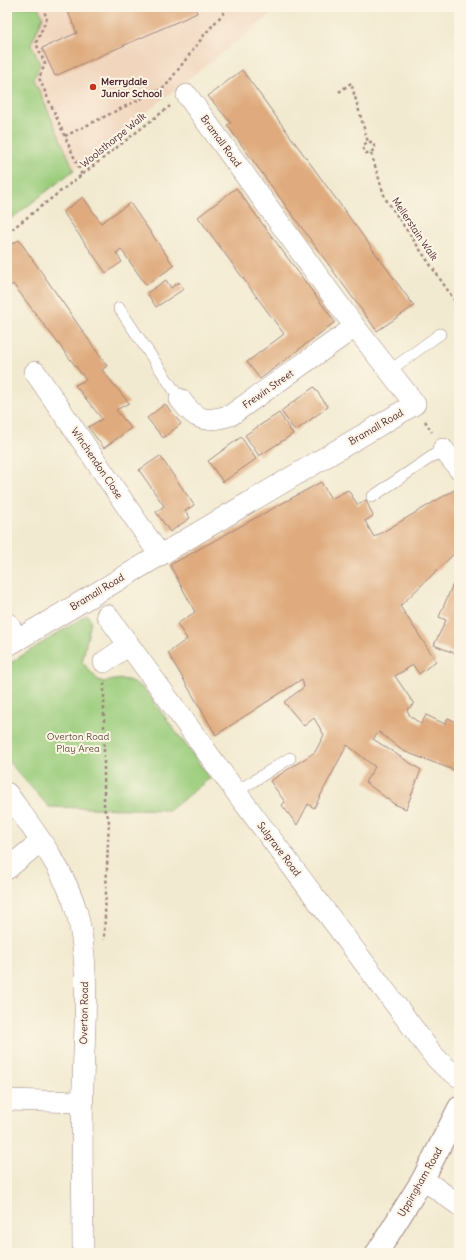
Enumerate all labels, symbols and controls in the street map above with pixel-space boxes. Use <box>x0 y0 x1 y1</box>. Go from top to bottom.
place label: Merrydale Junior School <box>101 75 162 100</box>
marker: Merrydale Junior School <box>88 82 98 92</box>
street label: Woolsthorpe Walk <box>77 109 149 171</box>
street label: Bramall Road <box>198 112 244 170</box>
street label: Mellerstain Walk <box>389 195 441 263</box>
street label: Frewin Street <box>240 366 297 411</box>
street label: Bramall Road <box>346 406 406 448</box>
street label: Winchendon Close <box>68 425 126 501</box>
street label: Bramall Road <box>67 571 127 613</box>
park label: Overton Road Play Area <box>47 730 109 755</box>
street label: Sulgrave Road <box>254 819 304 879</box>
street label: Overton Road <box>77 981 91 1044</box>
street label: Uppingham Road <box>395 1145 445 1219</box>

